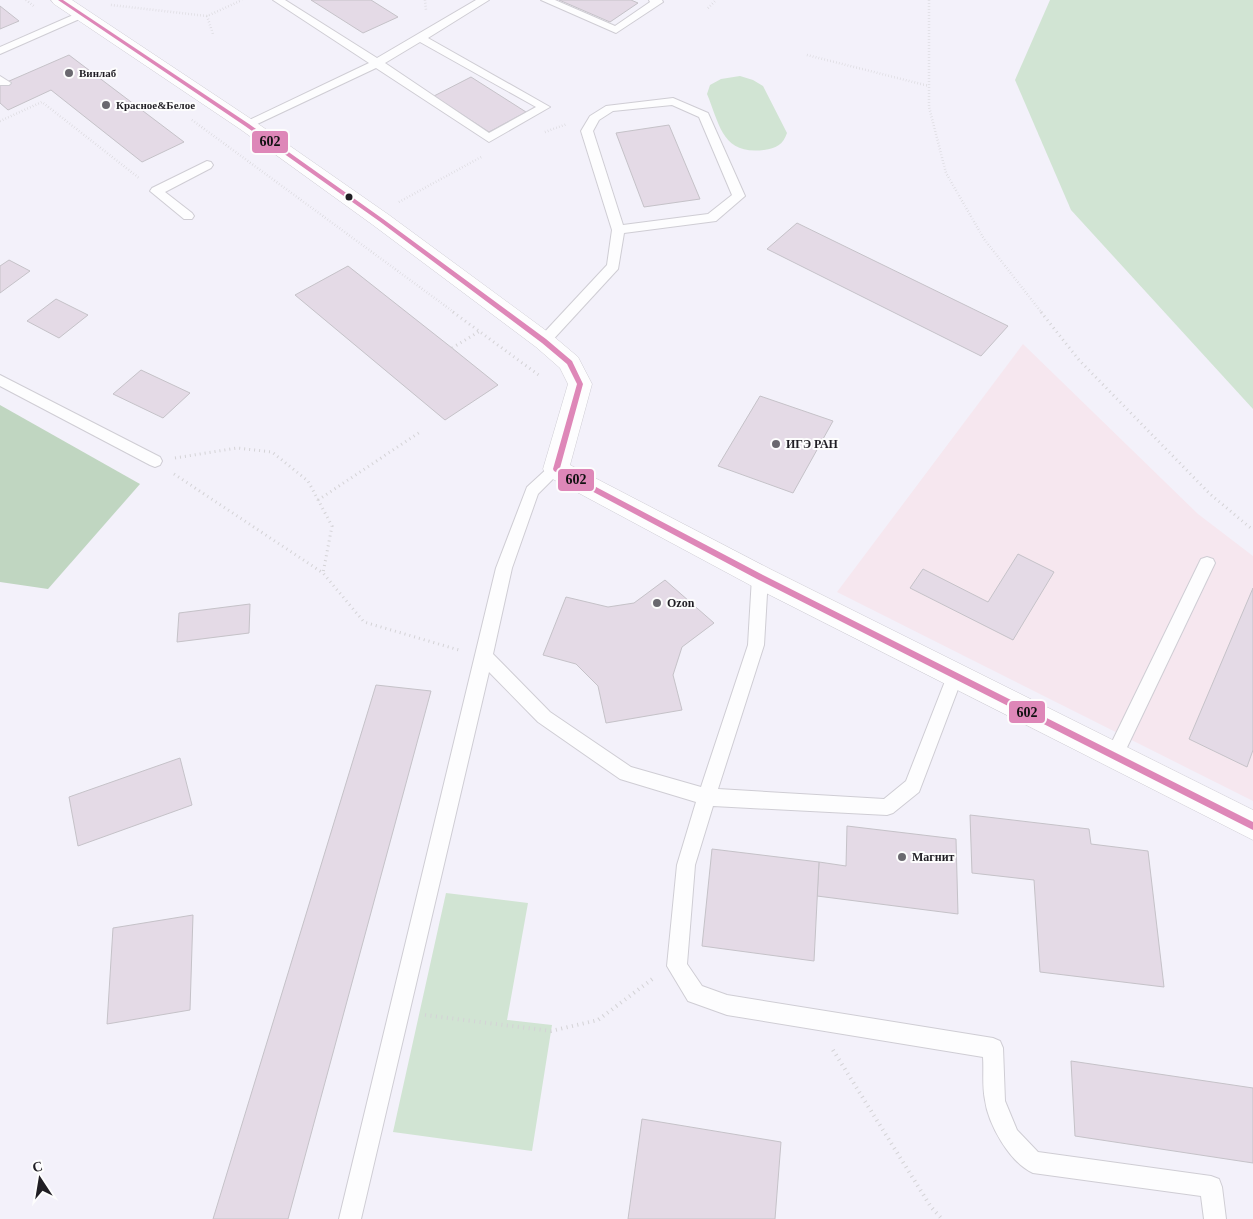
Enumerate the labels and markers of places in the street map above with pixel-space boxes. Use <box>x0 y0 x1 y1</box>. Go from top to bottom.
marker: Винлаб <box>63 67 75 79</box>
place label: Винлаб <box>79 67 117 79</box>
marker: Красное&Белое <box>100 99 112 111</box>
place label: Красное&Белое <box>116 99 195 111</box>
unlabelled marker <box>344 192 354 202</box>
place label: ИГЭ РАН <box>786 437 839 451</box>
marker: ИГЭ РАН <box>770 438 782 450</box>
place label: Ozon <box>667 596 695 610</box>
marker: Ozon <box>651 597 663 609</box>
place label: Магнит <box>912 850 955 864</box>
marker: Магнит <box>896 851 908 863</box>

